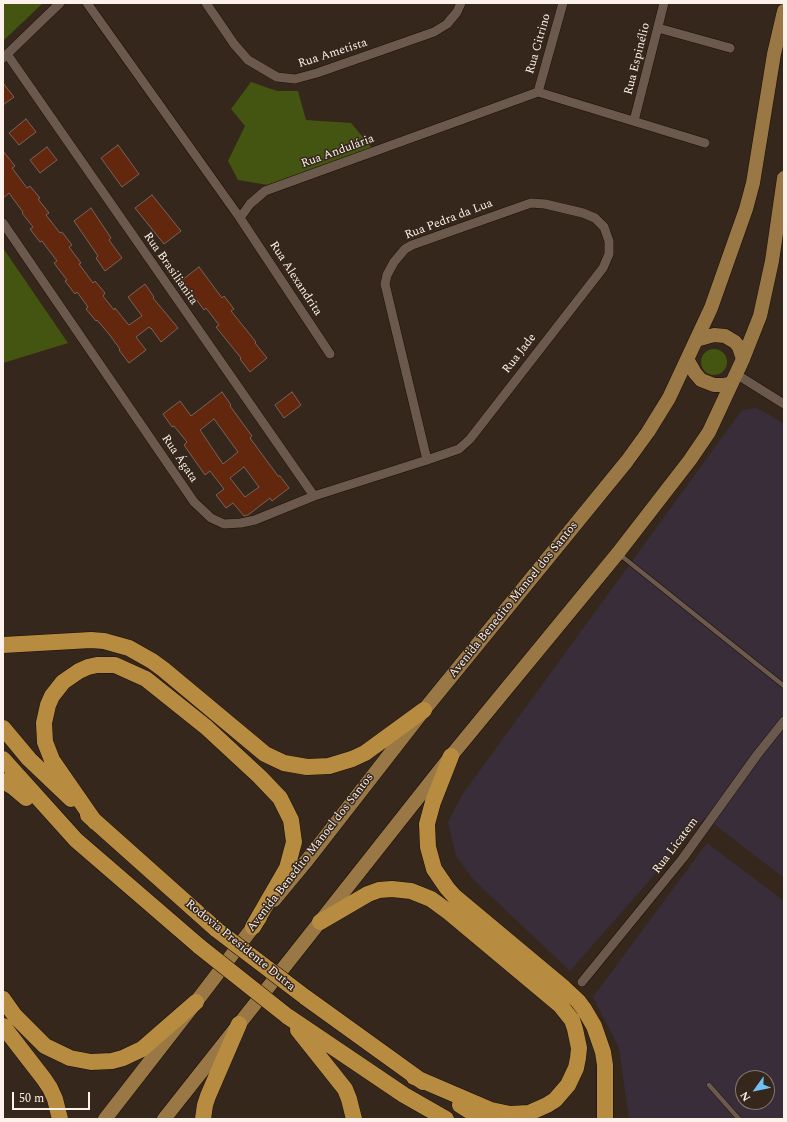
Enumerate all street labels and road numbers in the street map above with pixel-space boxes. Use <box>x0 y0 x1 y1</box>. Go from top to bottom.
street label: Rua Citrino <box>523 12 555 76</box>
street label: Rua Espinélio <box>622 22 654 96</box>
street label: Rua Ametista <box>297 36 369 72</box>
street label: Rua Andulária <box>299 132 377 172</box>
street label: Rua Pedra da Lua <box>403 197 495 243</box>
street label: Rua Brasilianita <box>140 230 200 308</box>
street label: Rua Alexandrita <box>266 239 324 319</box>
street label: Rua Jade <box>500 331 540 377</box>
street label: Rua Ágata <box>158 432 200 486</box>
street label: Avenida Benedito Manoel dos Santos <box>446 519 582 681</box>
street label: Avenida Benedito Manoel dos Santos <box>245 771 377 935</box>
street label: Rua Licatem <box>650 815 702 877</box>
street label: Rodovia Presidente Dutra <box>182 897 298 995</box>

